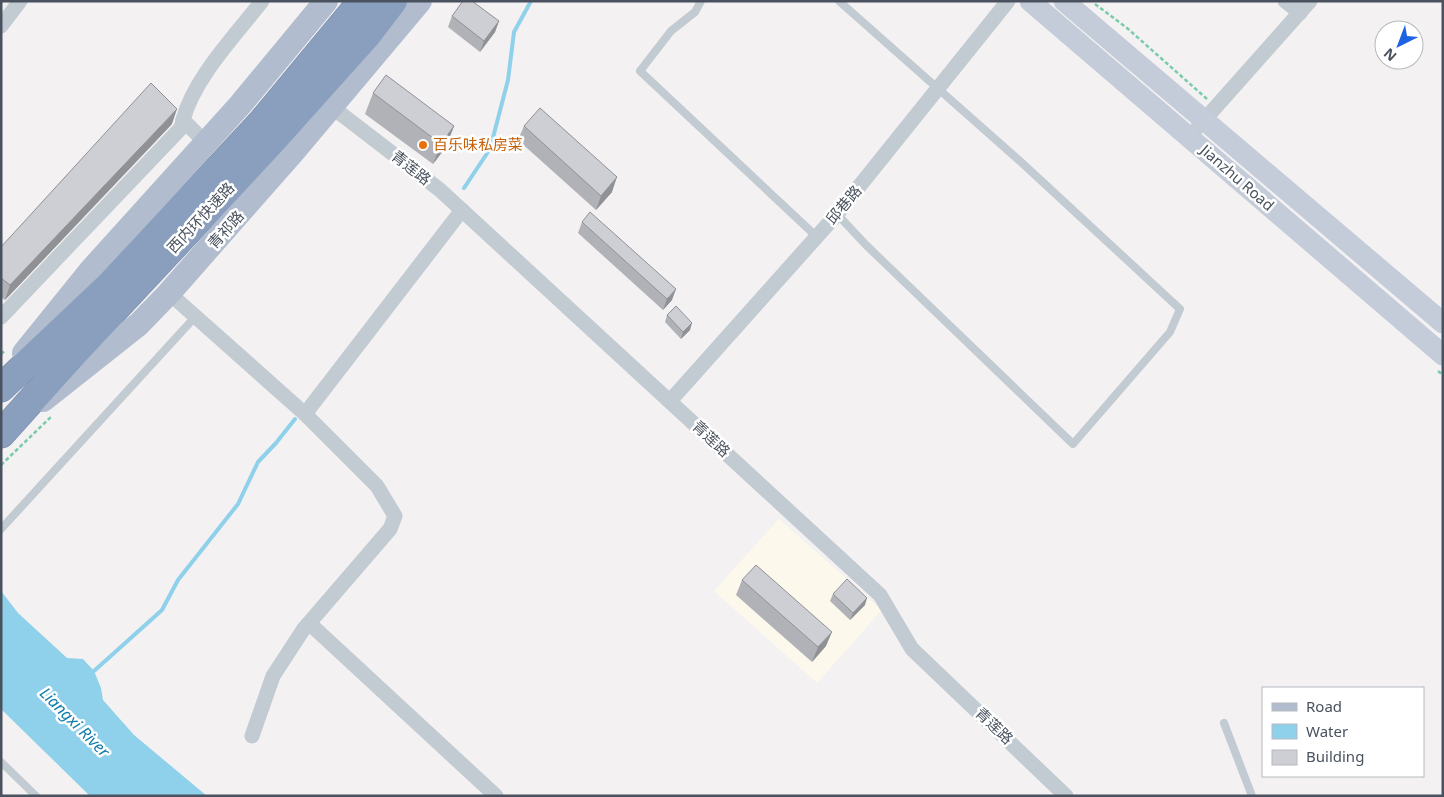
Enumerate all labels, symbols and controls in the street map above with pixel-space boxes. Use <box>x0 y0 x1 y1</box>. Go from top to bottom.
north arrow <box>1374 20 1424 70</box>
text: N <box>1379 44 1401 66</box>
place label: 百乐味私房菜 <box>433 134 523 154</box>
street label: Jianzhu Road <box>1195 138 1279 215</box>
marker: 百乐味私房菜 <box>417 139 429 151</box>
street label: 青莲路 <box>388 145 436 189</box>
street label: 西内环快速路 <box>162 178 238 257</box>
street label: 邱巷路 <box>821 181 865 228</box>
street label: 青祁路 <box>203 206 248 253</box>
street label: 青莲路 <box>688 416 735 461</box>
water label: Liangxi River <box>35 682 115 762</box>
legend <box>1262 687 1424 777</box>
text: Road <box>1306 696 1342 716</box>
street label: 青莲路 <box>972 702 1018 748</box>
text: Water <box>1306 721 1348 741</box>
text: Building <box>1306 746 1364 766</box>

